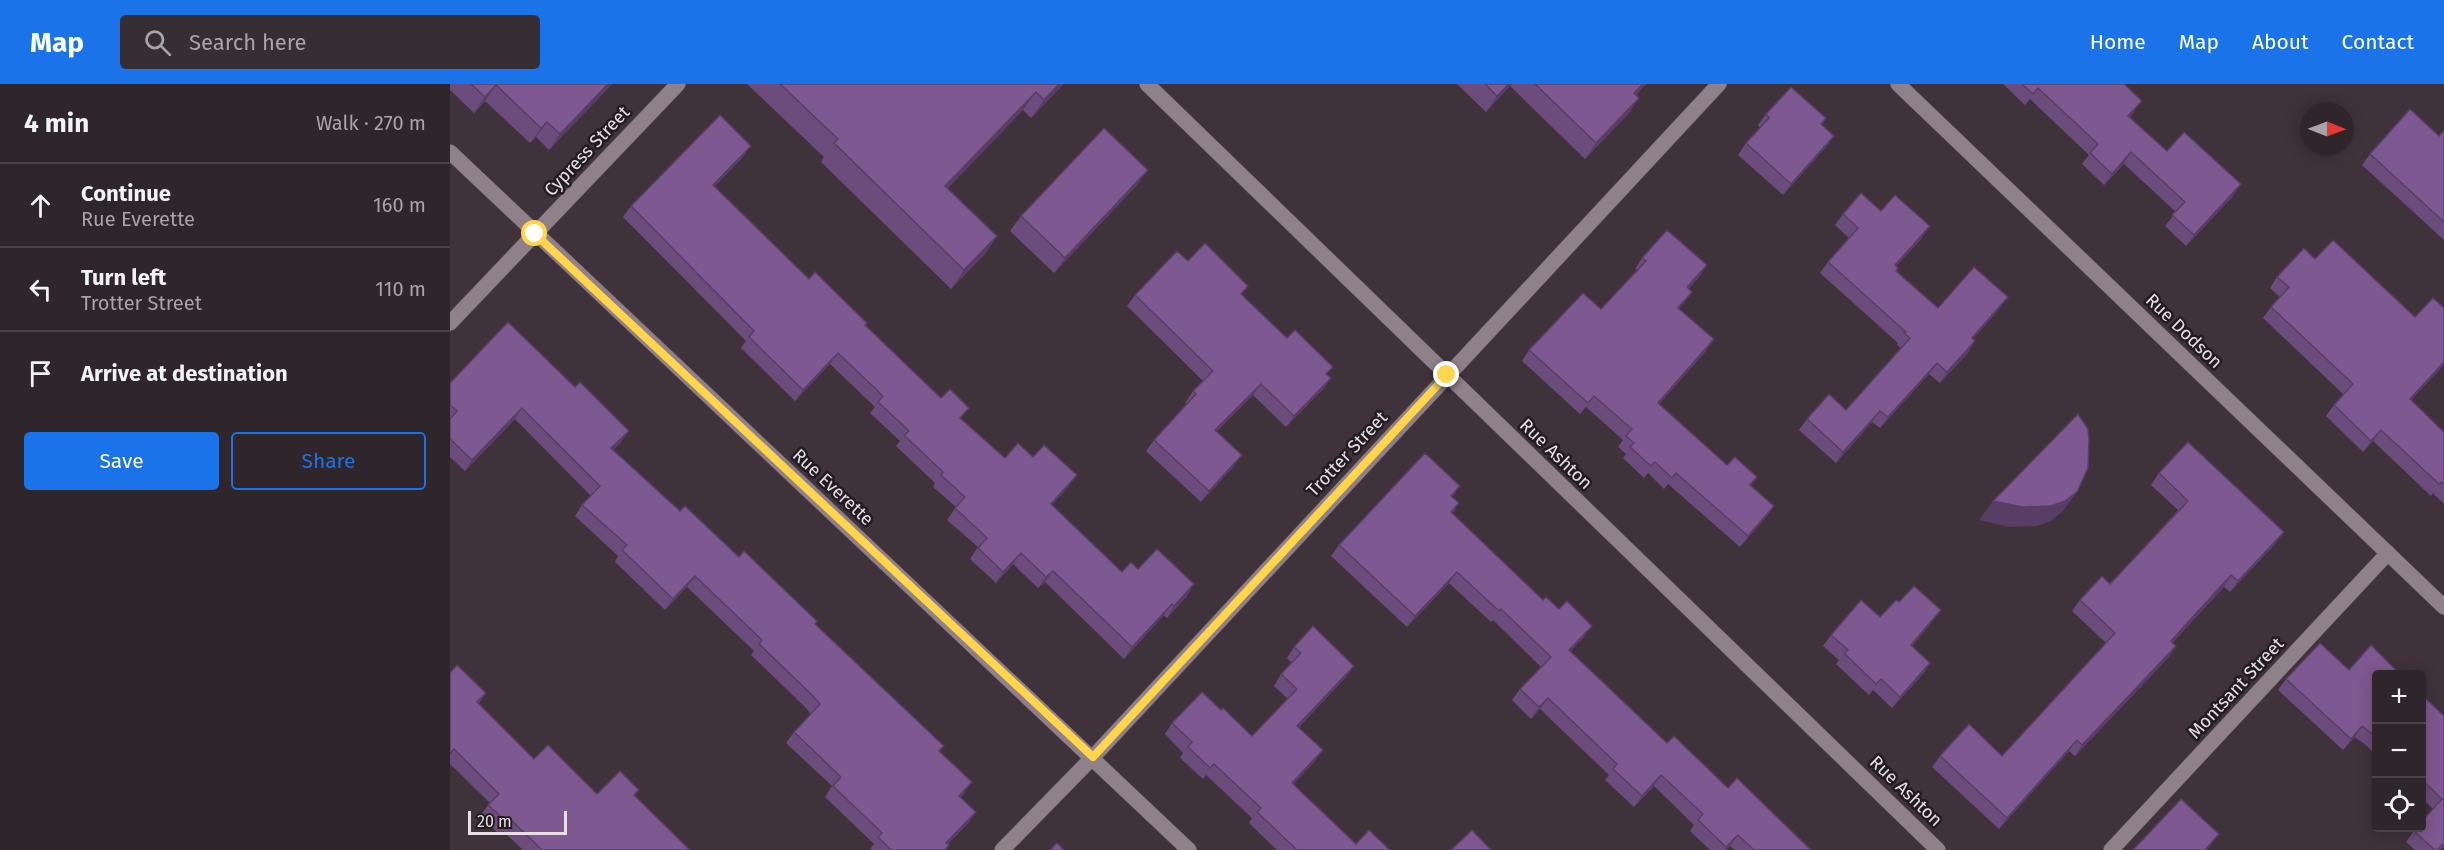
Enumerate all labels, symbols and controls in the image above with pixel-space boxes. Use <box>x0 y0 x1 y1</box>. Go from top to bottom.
search box <box>120 15 540 69</box>
text: Map <box>30 26 84 59</box>
icon: search <box>141 26 174 59</box>
text: Search here <box>189 29 307 56</box>
text: Home <box>2090 29 2146 55</box>
text: Map <box>2179 29 2219 55</box>
text: About <box>2252 29 2309 55</box>
text: Contact <box>2342 29 2414 55</box>
street label: Cypress Street <box>540 101 635 201</box>
north arrow <box>2300 102 2354 156</box>
text: 4 min <box>24 108 89 139</box>
text: Walk · 270 m <box>316 111 426 135</box>
text: Continue <box>81 180 171 207</box>
icon: ahead <box>24 189 57 222</box>
text: 160 m <box>373 193 426 217</box>
text: Rue Everette <box>81 207 195 231</box>
route start <box>521 220 547 246</box>
text: Turn left <box>81 264 166 291</box>
icon: left <box>24 273 57 306</box>
text: 110 m <box>375 277 426 301</box>
street label: Rue Dodson <box>2141 289 2227 373</box>
text: Trotter Street <box>81 291 202 315</box>
icon: arrive <box>24 357 57 390</box>
text: Arrive at destination <box>81 360 288 387</box>
route end <box>1433 361 1459 387</box>
street label: Trotter Street <box>1302 406 1392 501</box>
street label: Rue Ashton <box>1515 414 1597 494</box>
button: Save <box>24 432 219 490</box>
button: Share <box>231 432 426 490</box>
street label: Rue Everette <box>788 444 878 530</box>
street label: Montsant Street <box>2184 633 2289 743</box>
map controls <box>2372 670 2426 832</box>
button: + <box>2372 670 2426 724</box>
button: − <box>2372 724 2426 778</box>
street label: Rue Ashton <box>1865 751 1947 831</box>
button: locate <box>2372 778 2426 832</box>
scale bar <box>468 808 567 836</box>
text: 20 m <box>477 812 512 831</box>

